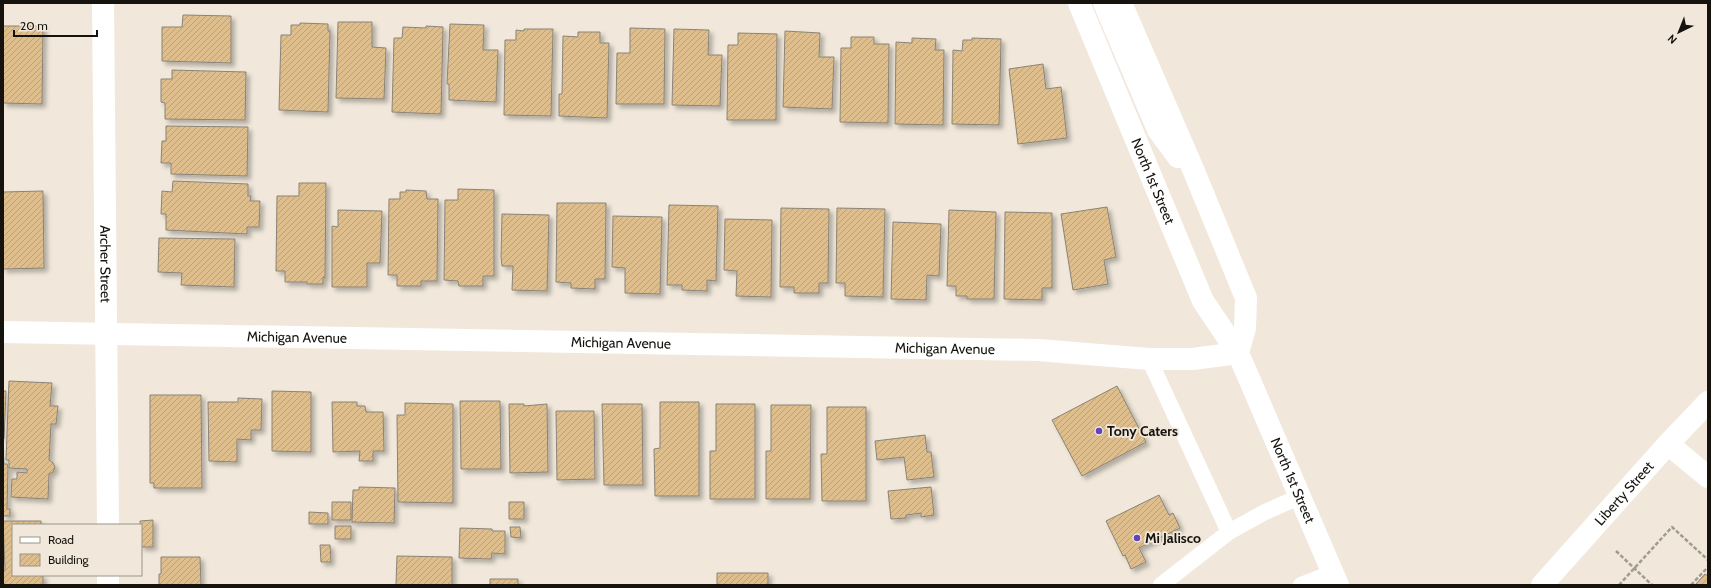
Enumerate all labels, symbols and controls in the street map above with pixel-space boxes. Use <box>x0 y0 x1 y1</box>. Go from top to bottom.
scale bar <box>14 12 97 38</box>
north arrow <box>1659 12 1699 52</box>
text: 20 m <box>20 18 48 33</box>
text: N <box>1665 32 1680 47</box>
street label: North 1st Street <box>1127 135 1179 227</box>
street label: Archer Street <box>96 225 115 303</box>
street label: Michigan Avenue <box>247 327 347 347</box>
street label: Michigan Avenue <box>571 333 671 353</box>
street label: Michigan Avenue <box>895 339 995 358</box>
place label: Tony Caters <box>1107 422 1178 440</box>
marker: Tony Caters <box>1094 426 1104 436</box>
street label: North 1st Street <box>1266 435 1319 526</box>
street label: Liberty Street <box>1590 457 1658 529</box>
legend <box>12 524 142 576</box>
place label: Mi Jalisco <box>1145 529 1201 547</box>
text: Road <box>48 532 74 547</box>
marker: Mi Jalisco <box>1132 533 1142 543</box>
text: Building <box>48 552 90 567</box>

